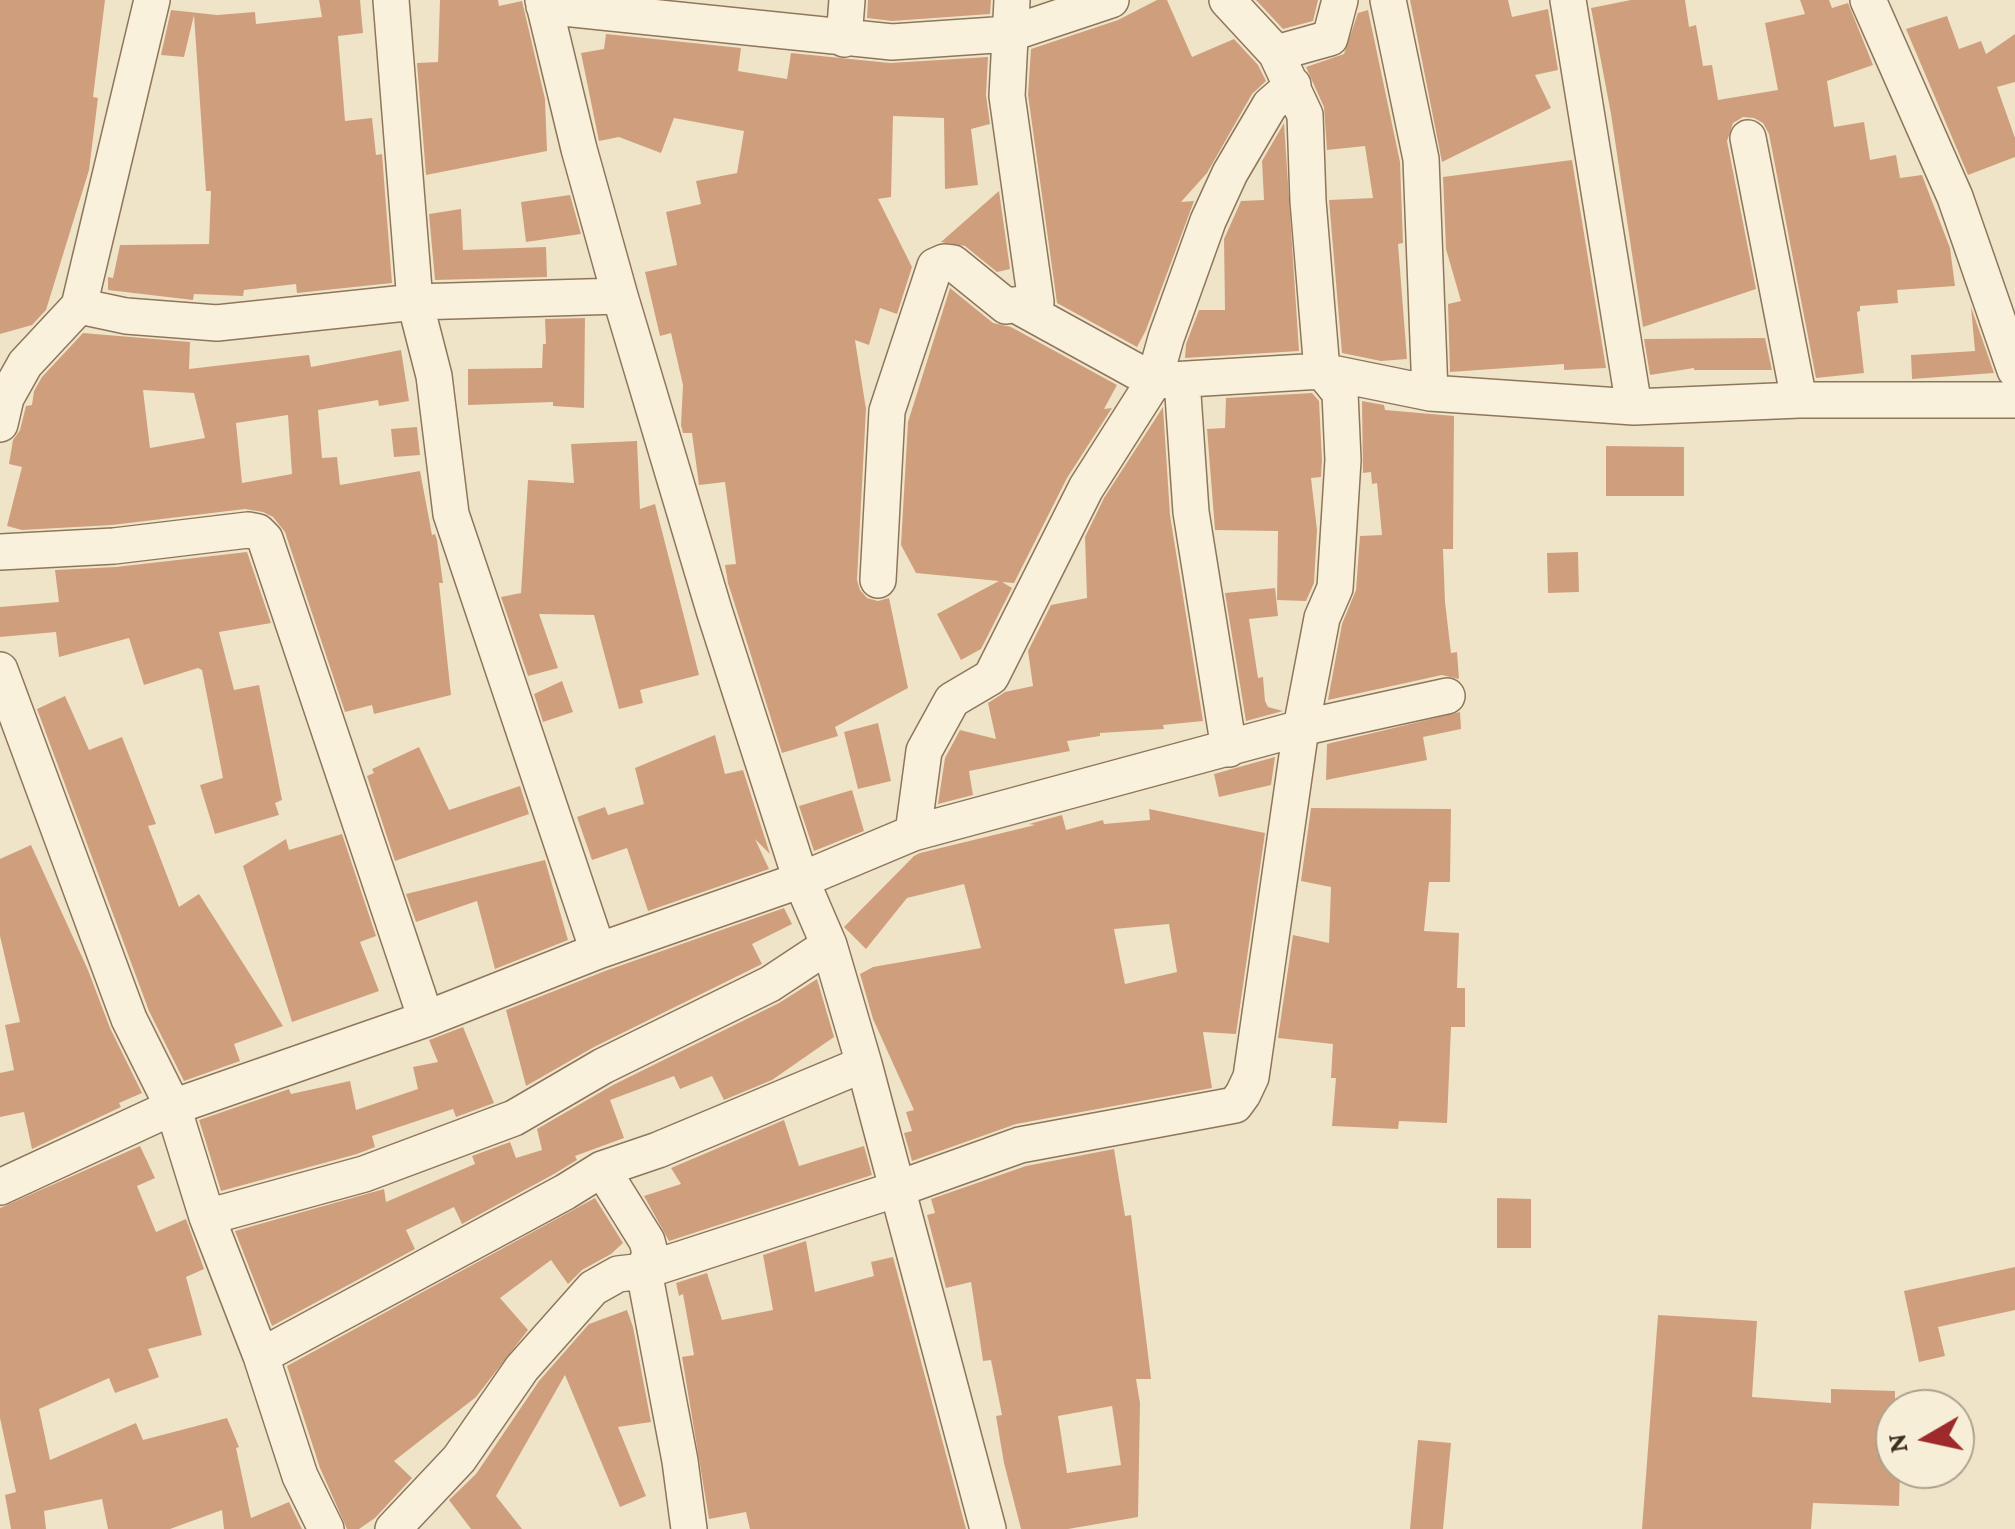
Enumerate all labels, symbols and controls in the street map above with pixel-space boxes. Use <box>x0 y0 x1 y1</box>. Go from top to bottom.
north arrow <box>1875 1389 1975 1489</box>
text: N <box>1880 1432 1914 1455</box>

